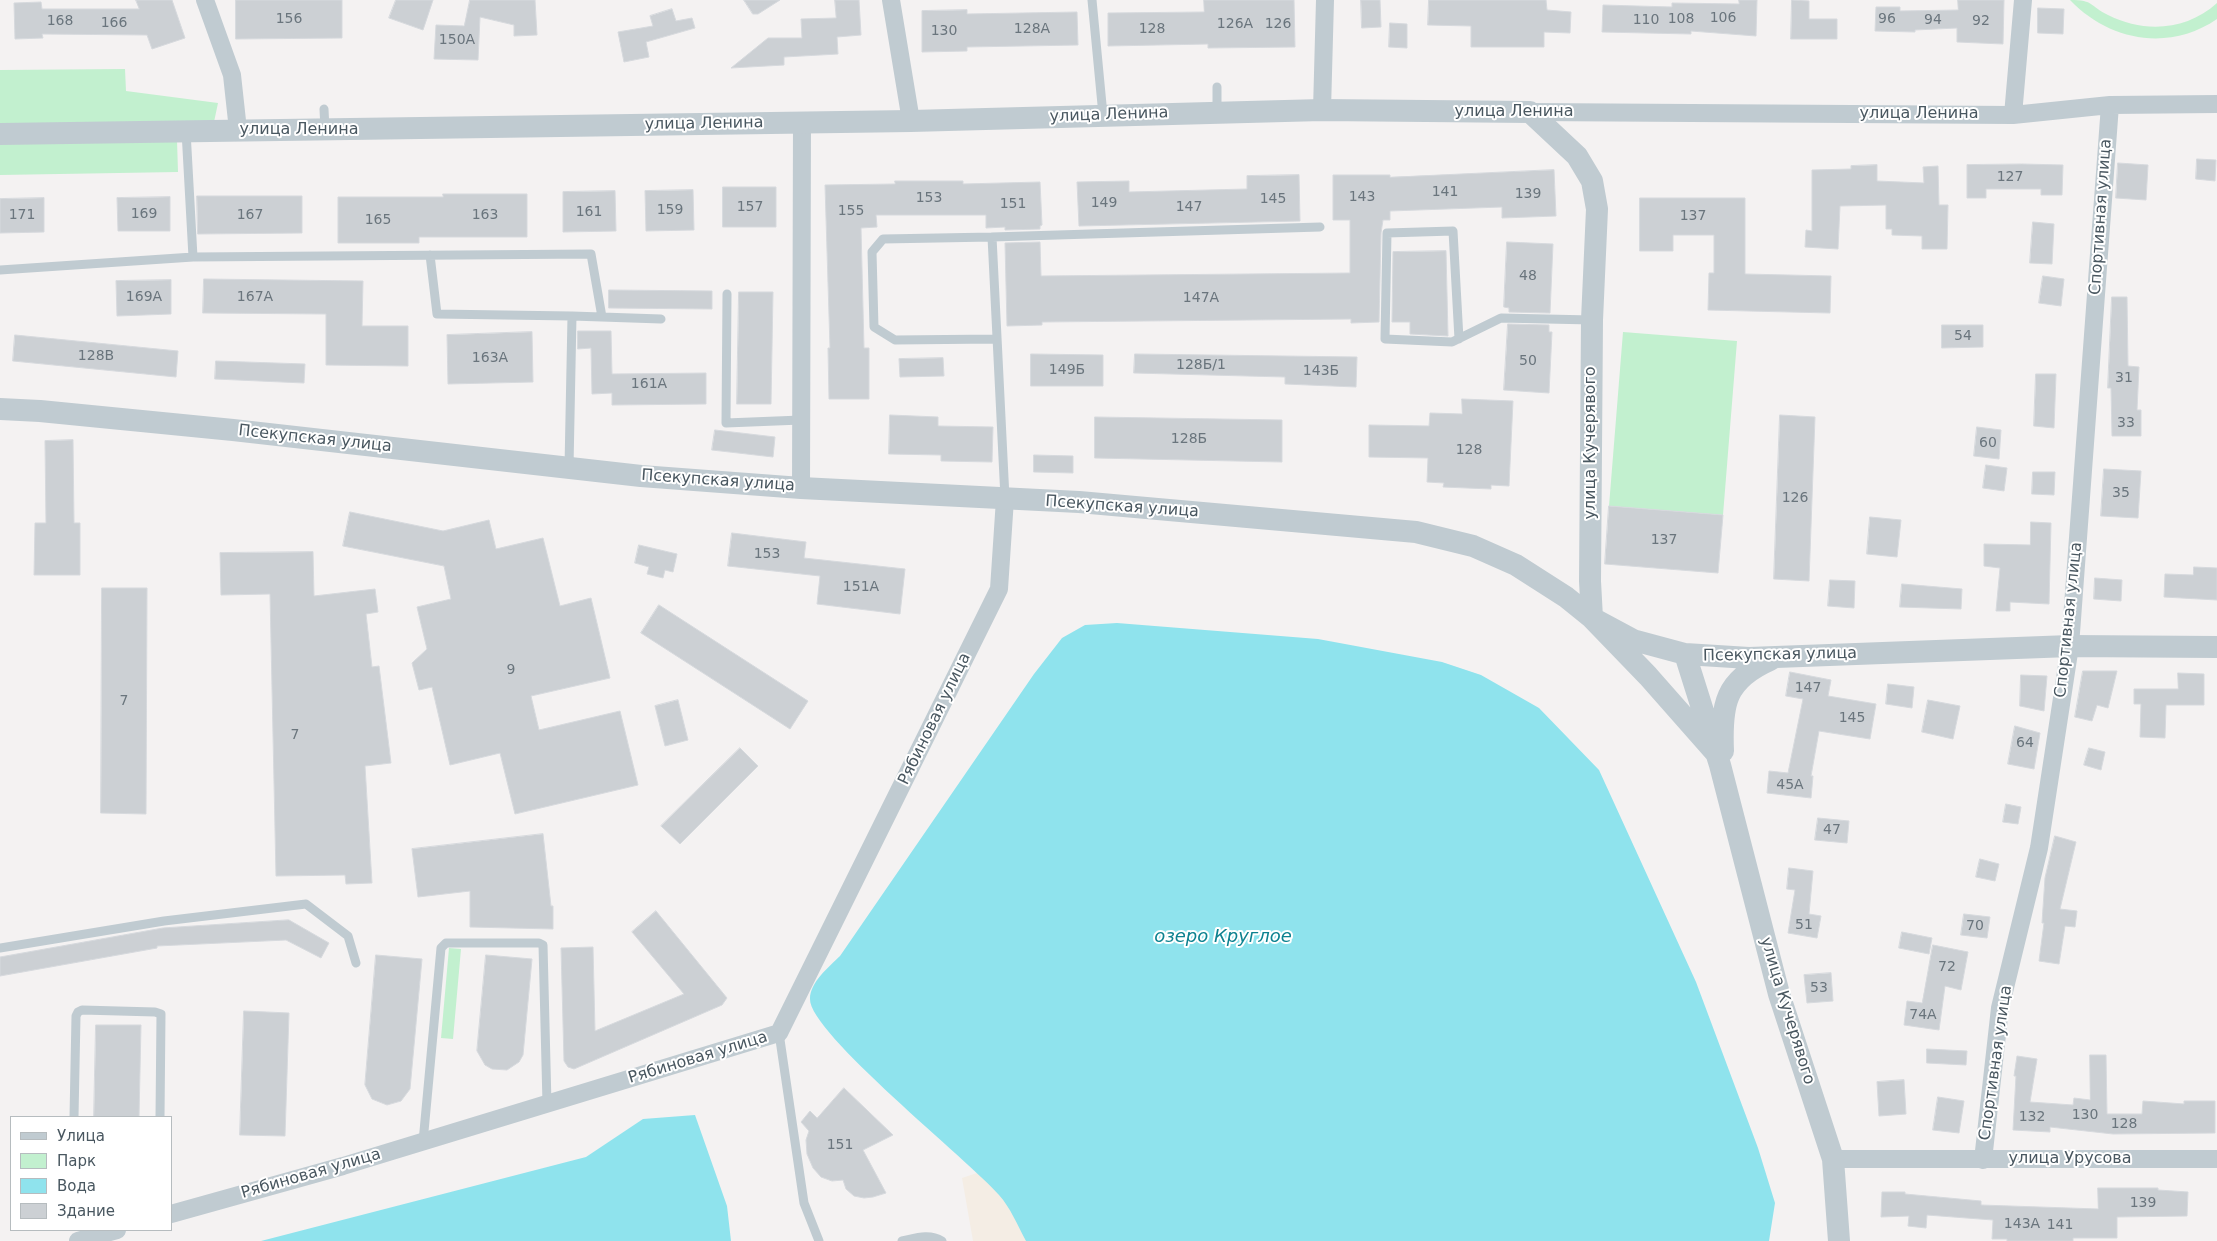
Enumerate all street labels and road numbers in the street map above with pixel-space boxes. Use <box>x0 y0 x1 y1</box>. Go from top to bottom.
street label: улица Ленина <box>1455 102 1573 122</box>
street label: улица Ленина <box>1049 103 1169 127</box>
street label: улица Ленина <box>1860 104 1978 124</box>
street label: улица Ленина <box>644 113 764 135</box>
street label: улица Ленина <box>240 120 358 140</box>
street label: Спортивная улица <box>2086 138 2116 296</box>
street label: улица Кучерявого <box>1581 366 1601 520</box>
street label: Псекупская улица <box>237 421 393 457</box>
street label: Псекупская улица <box>641 466 795 496</box>
street label: Псекупская улица <box>1045 492 1199 522</box>
street label: Спортивная улица <box>2051 541 2087 699</box>
street label: Псекупская улица <box>1703 644 1857 666</box>
street label: Рябиновая улица <box>895 650 975 788</box>
street label: улица Кучерявого <box>1755 935 1819 1087</box>
street label: Спортивная улица <box>1976 984 2016 1142</box>
street label: Рябиновая улица <box>626 1028 770 1088</box>
street label: Рябиновая улица <box>239 1145 383 1203</box>
street label: улица Урусова <box>2008 1149 2132 1169</box>

